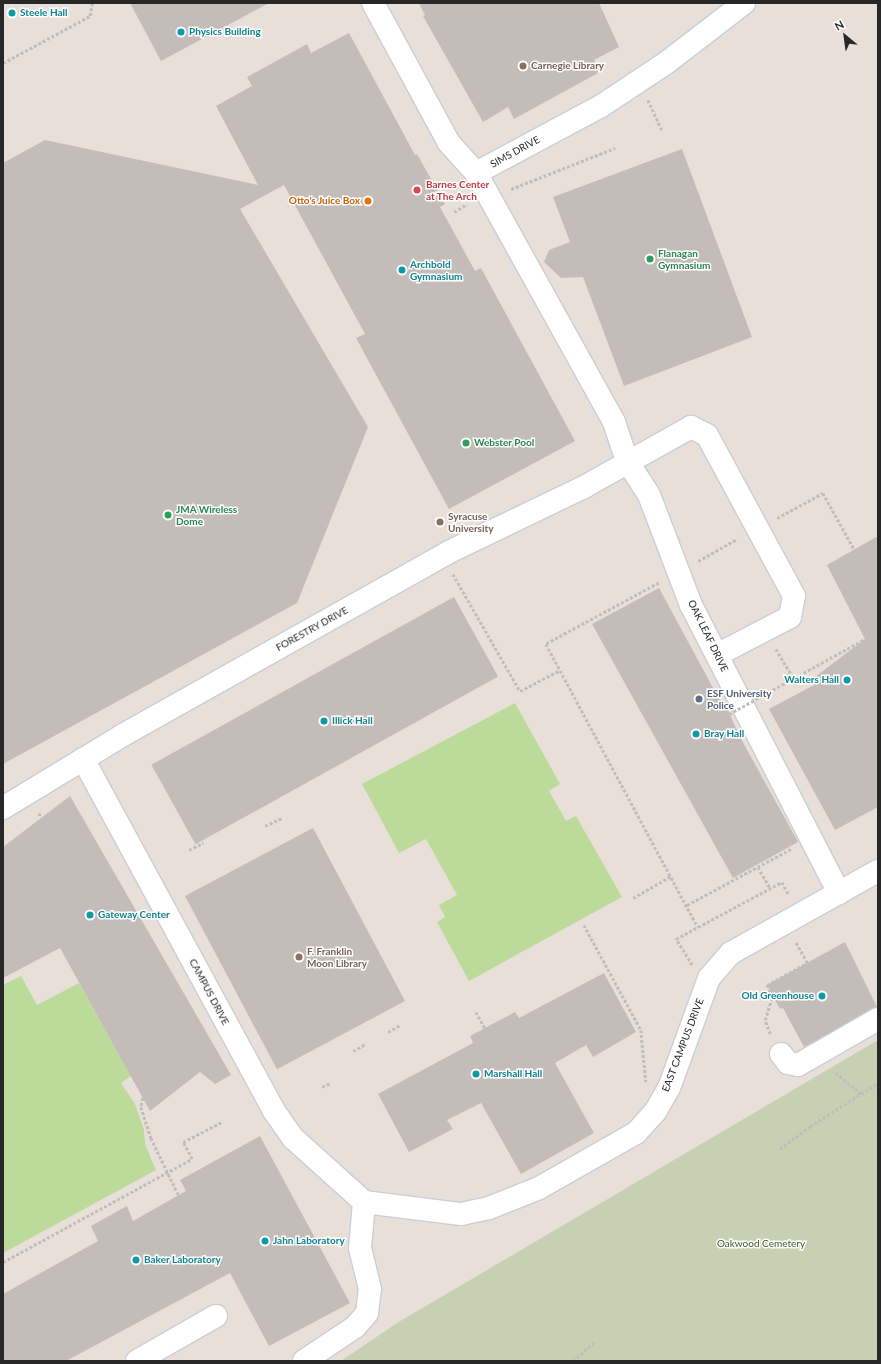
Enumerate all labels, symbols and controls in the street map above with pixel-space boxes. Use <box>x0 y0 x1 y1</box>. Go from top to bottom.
place label: Steele Hall <box>20 7 67 19</box>
marker: Steele Hall <box>7 8 17 18</box>
north arrow <box>825 16 865 56</box>
text: N <box>832 17 846 33</box>
place label: Physics Building <box>189 26 261 38</box>
marker: Physics Building <box>176 27 186 37</box>
place label: Carnegie Library <box>531 60 604 72</box>
marker: Carnegie Library <box>518 61 528 71</box>
street label: SIMS DRIVE <box>488 133 542 171</box>
place label: Barnes Center at The Arch <box>426 178 489 202</box>
marker: Barnes Center at The Arch <box>411 184 423 196</box>
place label: Otto's Juice Box <box>289 195 360 207</box>
marker: Otto's Juice Box <box>363 196 373 206</box>
place label: Flanagan Gymnasium <box>658 247 710 270</box>
marker: Flanagan Gymnasium <box>645 254 655 264</box>
place label: Archbold Gymnasium <box>410 258 462 282</box>
marker: Archbold Gymnasium <box>397 265 407 275</box>
place label: Webster Pool <box>474 437 534 449</box>
marker: Webster Pool <box>461 438 471 448</box>
place label: JMA Wireless Dome <box>176 503 238 526</box>
marker: JMA Wireless Dome <box>163 510 173 520</box>
place label: Syracuse University <box>448 510 494 534</box>
marker: Syracuse University <box>435 517 445 527</box>
street label: OAK LEAF DRIVE <box>685 598 731 674</box>
street label: FORESTRY DRIVE <box>274 604 350 654</box>
place label: Walters Hall <box>784 674 839 686</box>
marker: Walters Hall <box>842 675 852 685</box>
place label: ESF University Police <box>707 687 772 710</box>
marker: ESF University Police <box>694 694 704 704</box>
place label: Illick Hall <box>332 715 373 727</box>
marker: Illick Hall <box>319 716 329 726</box>
place label: Bray Hall <box>704 728 744 740</box>
marker: Bray Hall <box>691 729 701 739</box>
place label: Gateway Center <box>98 909 170 921</box>
marker: Gateway Center <box>85 910 95 920</box>
place label: F. Franklin Moon Library <box>307 945 367 968</box>
marker: F. Franklin Moon Library <box>294 952 304 962</box>
street label: CAMPUS DRIVE <box>186 957 232 1027</box>
place label: Old Greenhouse <box>742 990 814 1002</box>
marker: Old Greenhouse <box>817 991 827 1001</box>
street label: EAST CAMPUS DRIVE <box>660 996 706 1094</box>
place label: Marshall Hall <box>484 1068 542 1080</box>
marker: Marshall Hall <box>471 1069 481 1079</box>
place label: Jahn Laboratory <box>273 1235 345 1247</box>
marker: Jahn Laboratory <box>260 1236 270 1246</box>
park label: Oakwood Cemetery <box>717 1238 805 1250</box>
place label: Baker Laboratory <box>144 1254 221 1266</box>
marker: Baker Laboratory <box>131 1255 141 1265</box>

